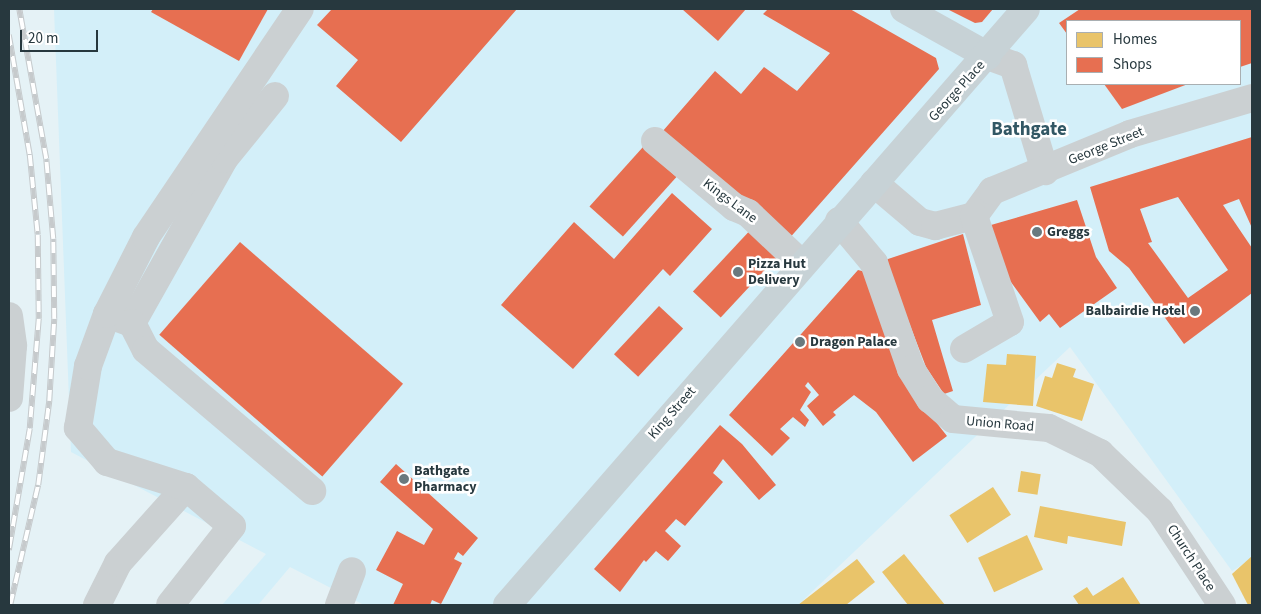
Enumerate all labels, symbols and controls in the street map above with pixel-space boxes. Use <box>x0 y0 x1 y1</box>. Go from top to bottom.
scale bar <box>22 20 100 52</box>
legend <box>1066 20 1241 85</box>
text: 20 m <box>28 28 58 49</box>
text: Homes <box>1113 29 1157 50</box>
text: Shops <box>1113 54 1152 75</box>
street label: George Place <box>925 57 989 125</box>
district label: Bathgate <box>991 119 1067 141</box>
street label: George Street <box>1066 123 1146 169</box>
street label: Kings Lane <box>700 175 760 227</box>
place label: Greggs <box>1047 224 1090 240</box>
marker: Greggs <box>1031 226 1043 238</box>
place label: Pizza Hut Delivery <box>748 256 806 288</box>
marker: Pizza Hut Delivery <box>732 266 744 278</box>
place label: Balbairdie Hotel <box>1085 303 1185 319</box>
marker: Balbairdie Hotel <box>1189 305 1201 317</box>
place label: Dragon Palace <box>810 334 897 350</box>
marker: Dragon Palace <box>794 336 806 348</box>
street label: King Street <box>645 383 699 443</box>
street label: Union Road <box>965 413 1035 435</box>
place label: Bathgate Pharmacy <box>414 463 477 496</box>
marker: Bathgate Pharmacy <box>398 473 410 485</box>
street label: Church Place <box>1163 521 1219 595</box>

